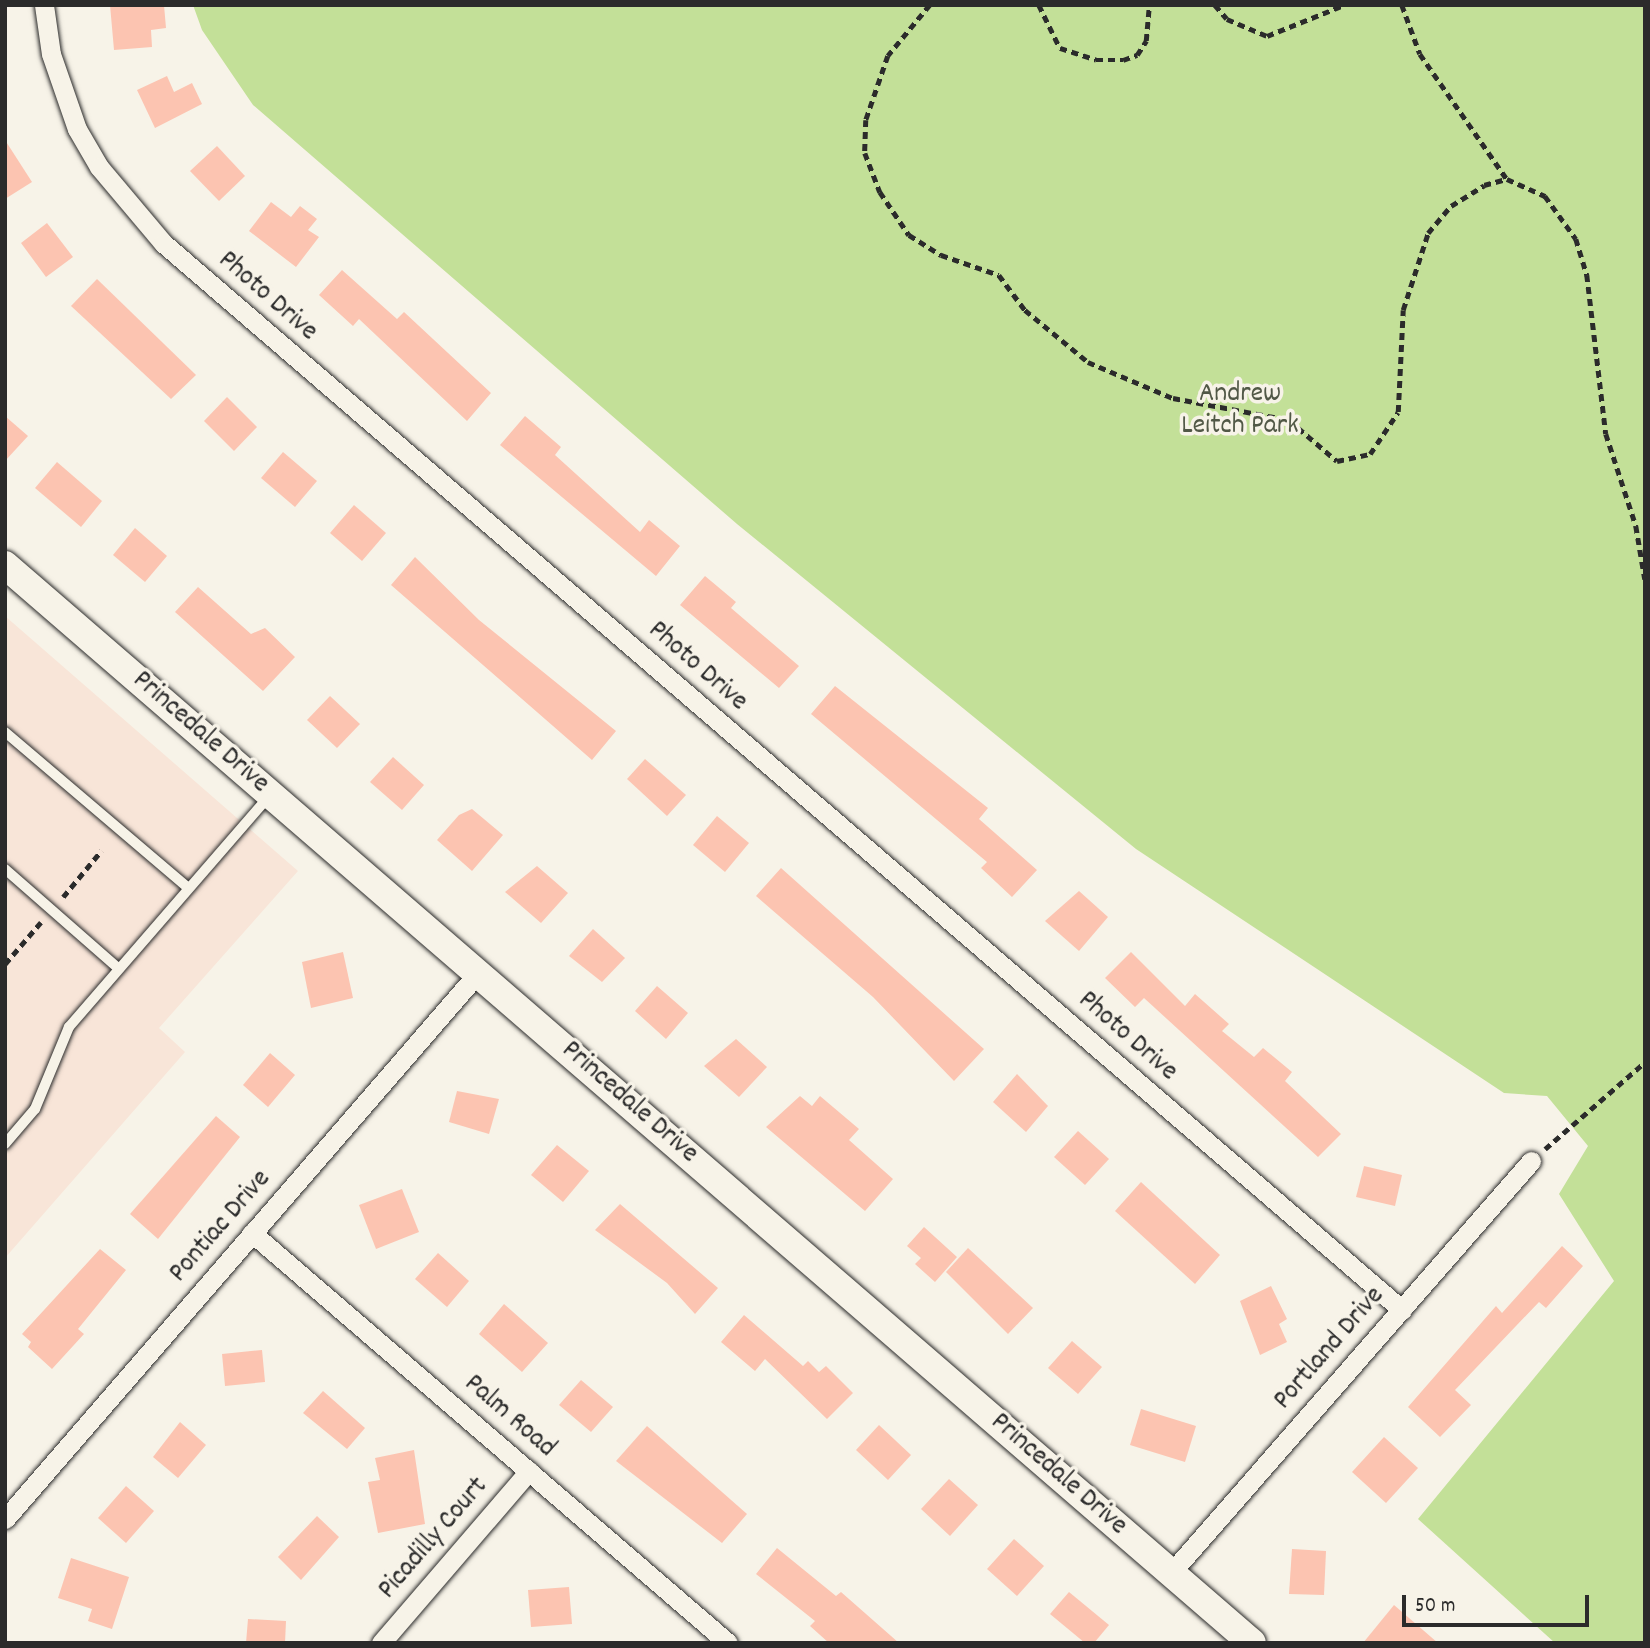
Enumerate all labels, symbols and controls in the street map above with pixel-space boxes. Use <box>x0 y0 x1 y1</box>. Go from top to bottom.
street label: Photo Drive <box>210 245 324 349</box>
park label: Andrew Leitch Park <box>1181 378 1299 444</box>
street label: Photo Drive <box>640 615 754 719</box>
street label: Princedale Drive <box>125 664 275 802</box>
street label: Photo Drive <box>1070 985 1184 1089</box>
street label: Princedale Drive <box>554 1034 704 1172</box>
street label: Pontiac Drive <box>163 1164 279 1290</box>
street label: Portland Drive <box>1267 1281 1393 1417</box>
street label: Palm Road <box>456 1368 562 1466</box>
street label: Princedale Drive <box>983 1406 1133 1544</box>
street label: Picadilly Court <box>372 1471 496 1607</box>
scale bar <box>1405 1582 1592 1626</box>
text: 50 m <box>1415 1592 1455 1622</box>

